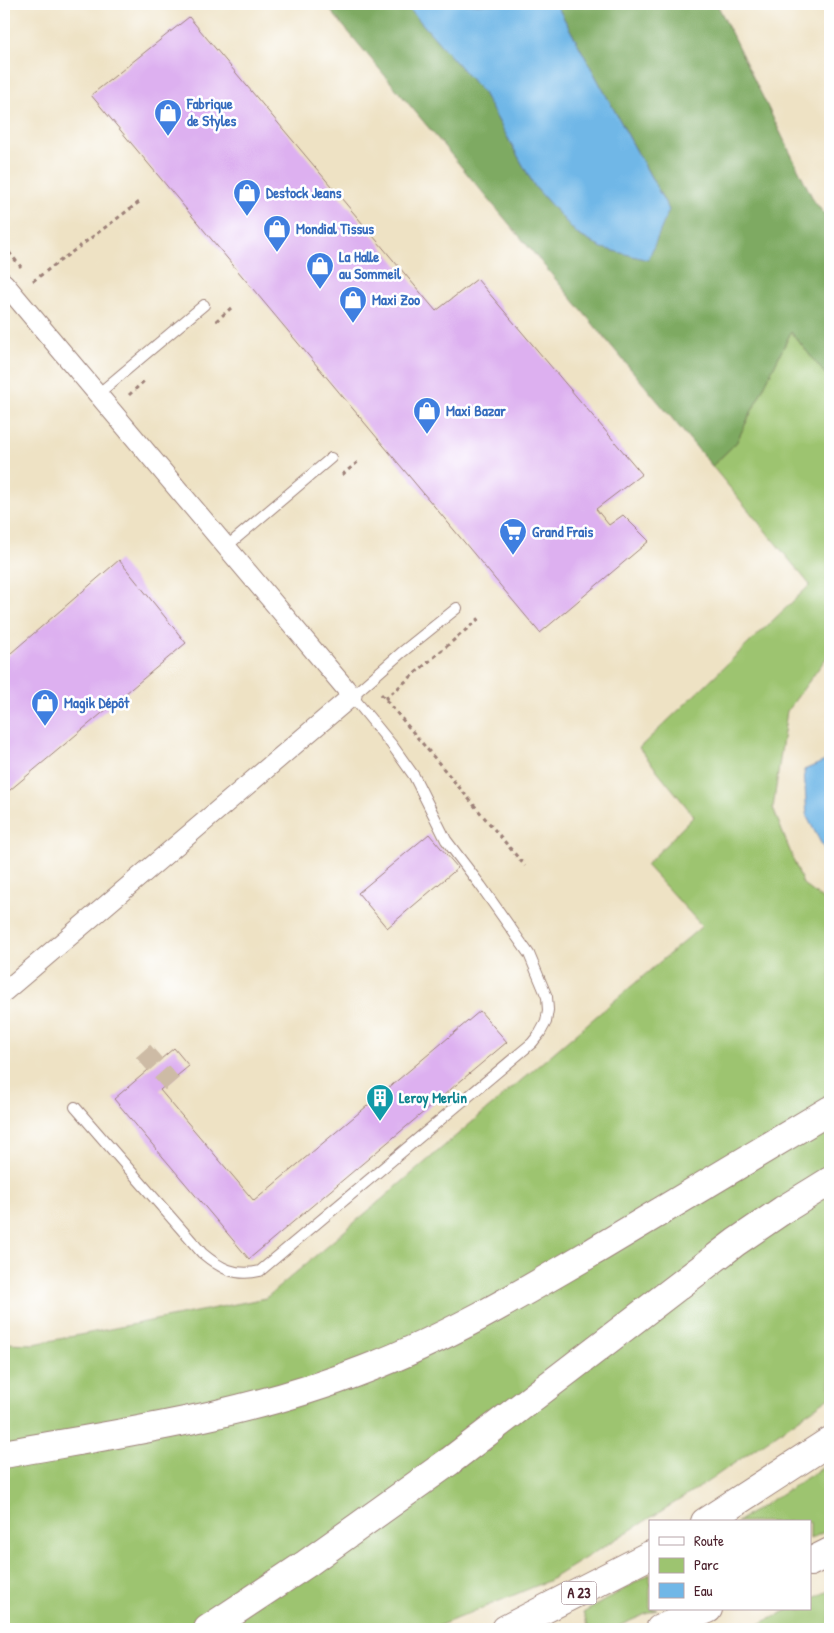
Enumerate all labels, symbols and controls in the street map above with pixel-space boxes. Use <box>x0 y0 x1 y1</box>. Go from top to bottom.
place label: Fabrique de Styles <box>186 93 237 132</box>
shop icon: Fabrique de Styles <box>153 98 183 137</box>
shop icon: Destock Jeans <box>232 178 262 217</box>
place label: Destock Jeans <box>266 182 342 203</box>
shop icon: Mondial Tissus <box>262 214 292 253</box>
place label: Mondial Tissus <box>296 218 374 239</box>
place label: La Halle au Sommeil <box>339 246 402 284</box>
shop icon: La Halle au Sommeil <box>305 251 335 290</box>
shop icon: Maxi Zoo <box>338 285 368 324</box>
place label: Maxi Zoo <box>372 289 420 310</box>
shop icon: Maxi Bazar <box>412 396 442 435</box>
place label: Maxi Bazar <box>446 400 506 421</box>
supermarket icon: Grand Frais <box>498 517 528 556</box>
place label: Grand Frais <box>532 521 594 542</box>
shop icon: Magik Dépôt <box>30 688 60 727</box>
place label: Magik Dépôt <box>64 692 130 714</box>
building icon: Leroy Merlin <box>365 1083 395 1122</box>
place label: Leroy Merlin <box>399 1087 467 1109</box>
legend <box>649 1520 812 1610</box>
text: Route <box>694 1530 724 1551</box>
text: Parc <box>694 1554 719 1575</box>
text: Eau <box>694 1580 713 1601</box>
road number: A 23 <box>562 1582 596 1605</box>

